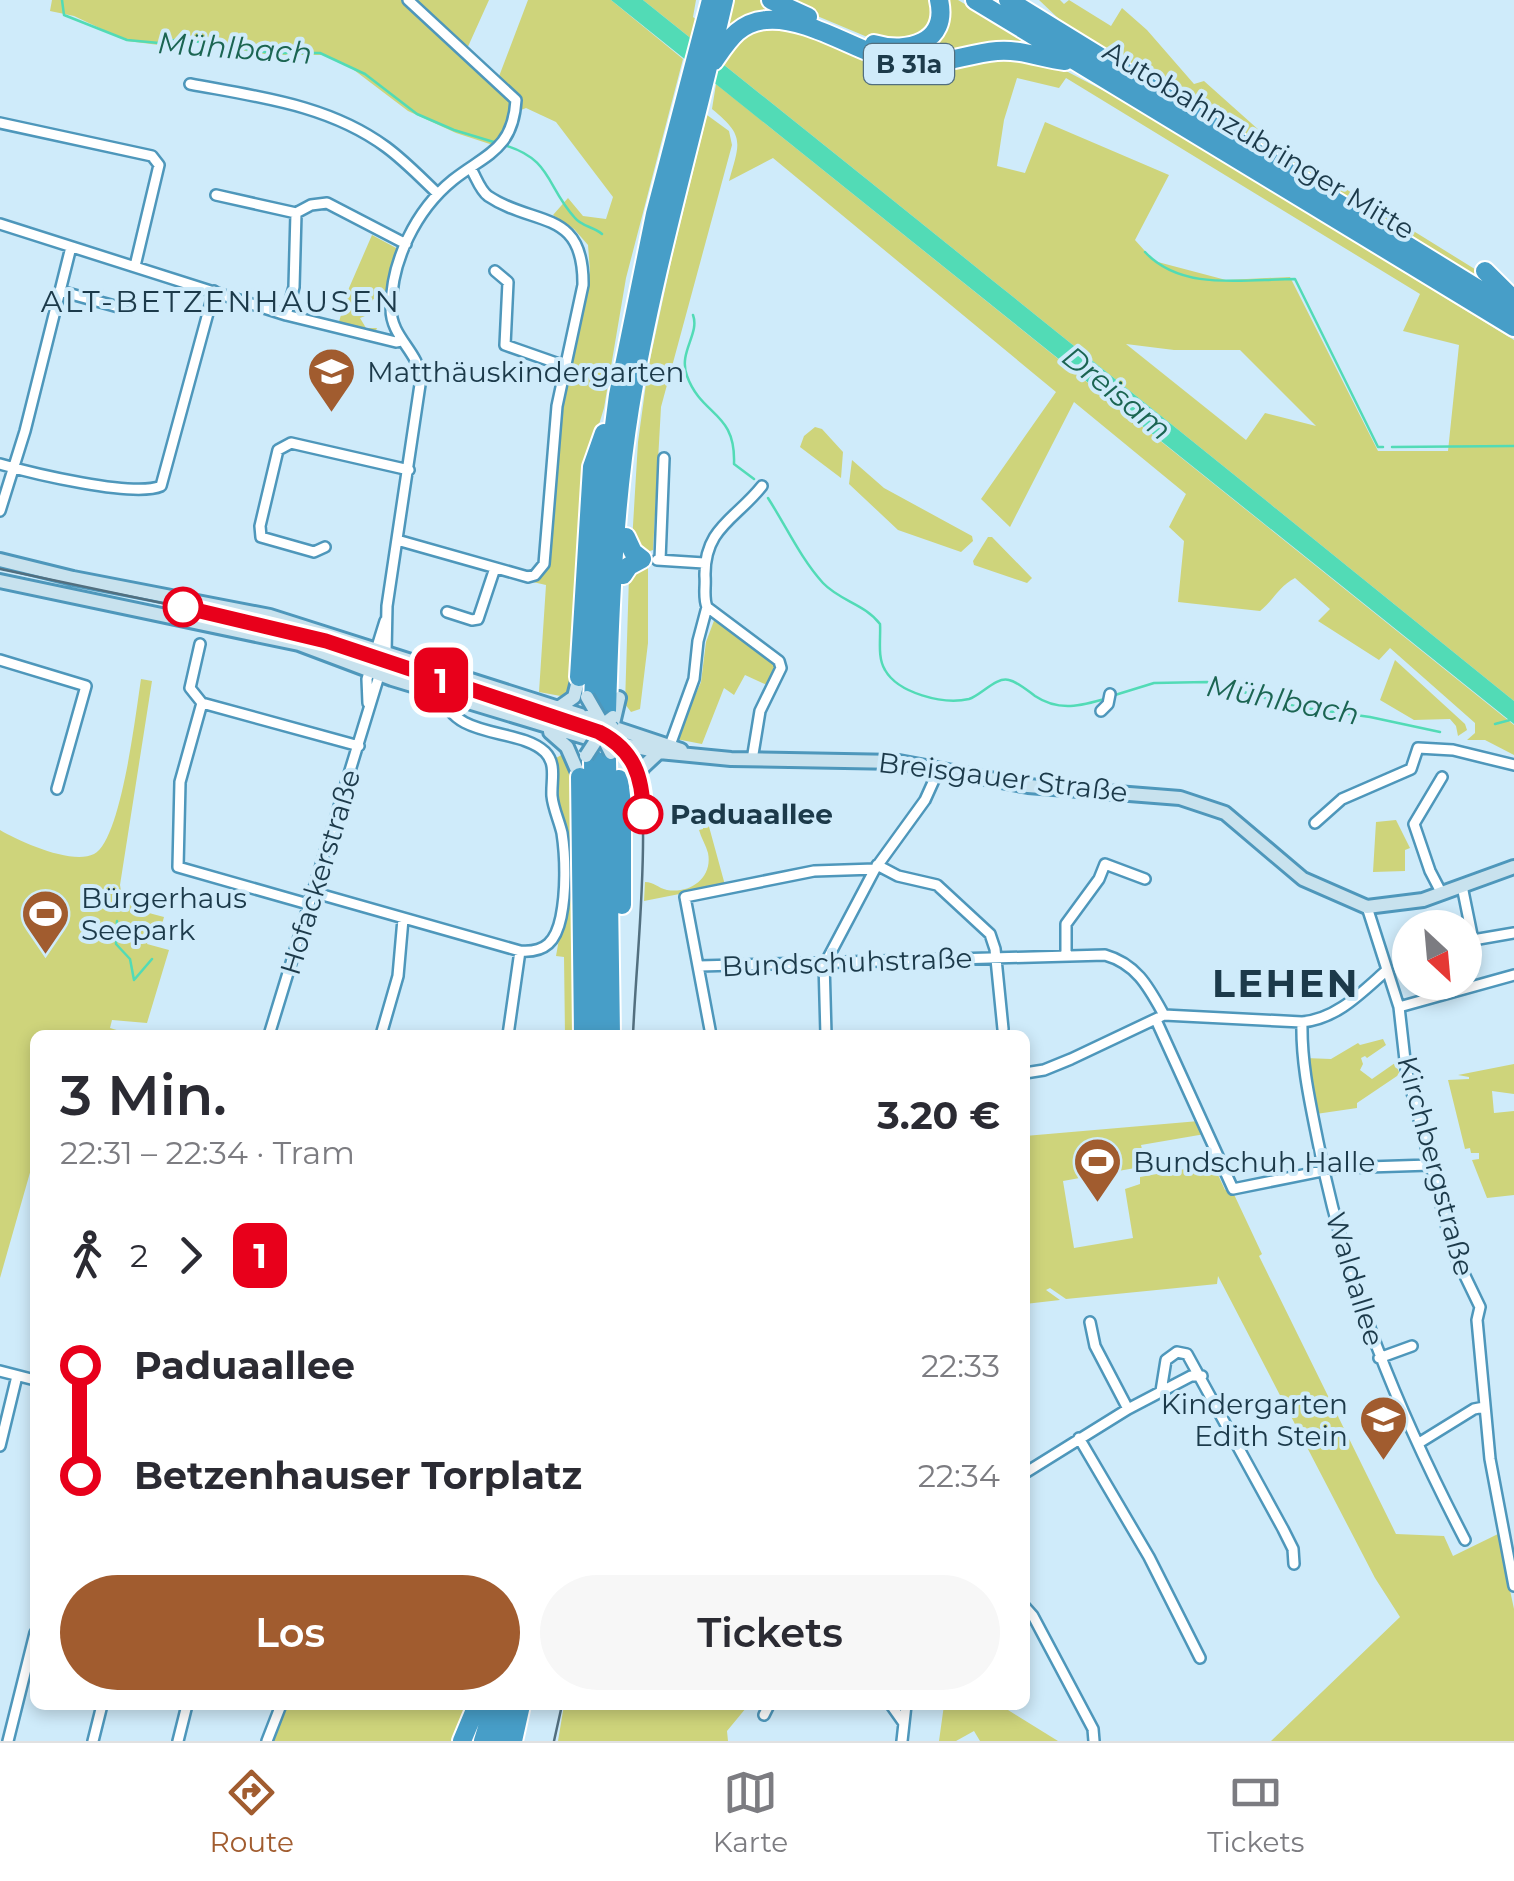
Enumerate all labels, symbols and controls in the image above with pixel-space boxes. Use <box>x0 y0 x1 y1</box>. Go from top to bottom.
water label: Mühlbach <box>157 24 313 72</box>
street label: Autobahnzubringer Mitte <box>1097 33 1421 247</box>
road number: B 31a <box>864 44 954 84</box>
district label: ALT-BETZENHAUSEN <box>41 283 401 320</box>
water label: Dreisam <box>1055 338 1179 448</box>
school or university icon: Matthäuskindergarten <box>306 346 358 414</box>
place label: Matthäuskindergarten <box>367 355 685 389</box>
unlabelled marker <box>164 588 202 626</box>
line badge: 1 <box>408 648 474 712</box>
text: 1 <box>434 659 448 702</box>
water label: Mühlbach <box>1204 667 1362 733</box>
street label: Breisgauer Straße <box>876 745 1130 809</box>
street label: Hofackerstraße <box>273 765 367 979</box>
marker: Paduaallee <box>624 795 662 833</box>
place label: Paduaallee <box>670 797 833 831</box>
place label: Bürgerhaus Seepark <box>81 881 247 947</box>
sports icon: Bürgerhaus Seepark <box>20 888 72 956</box>
north arrow <box>1392 910 1482 1000</box>
map controls <box>1392 910 1482 1000</box>
street label: Bundschuhstraße <box>721 941 973 983</box>
district label: LEHEN <box>1212 960 1360 1007</box>
street label: Kirchbergstraße <box>1390 1052 1482 1280</box>
text: 3 Min. <box>60 1062 227 1129</box>
text: 3.20 € <box>877 1092 1000 1139</box>
text: 22:31 – 22:34 · Tram <box>60 1133 355 1172</box>
sports icon: Bundschuh Halle <box>1072 1136 1124 1204</box>
place label: Bundschuh Halle <box>1133 1145 1375 1179</box>
street label: Waldallee <box>1319 1208 1391 1350</box>
icon: walk <box>60 1228 115 1283</box>
icon: forward <box>163 1228 218 1283</box>
text: 1 <box>253 1234 267 1277</box>
text: 2 <box>130 1236 148 1275</box>
text: Paduaallee <box>134 1342 355 1389</box>
text: 22:33 <box>921 1346 1000 1385</box>
place label: Kindergarten Edith Stein <box>1161 1387 1348 1453</box>
school or university icon: Kindergarten Edith Stein <box>1357 1394 1409 1462</box>
text: Betzenhauser Torplatz <box>134 1452 582 1499</box>
text: 22:34 <box>918 1456 1000 1495</box>
button: Los <box>60 1575 520 1690</box>
button: Tickets <box>540 1575 1000 1690</box>
tab: Route <box>209 1765 294 1859</box>
tab: Karte <box>713 1765 788 1859</box>
tab: Tickets <box>1207 1765 1305 1859</box>

